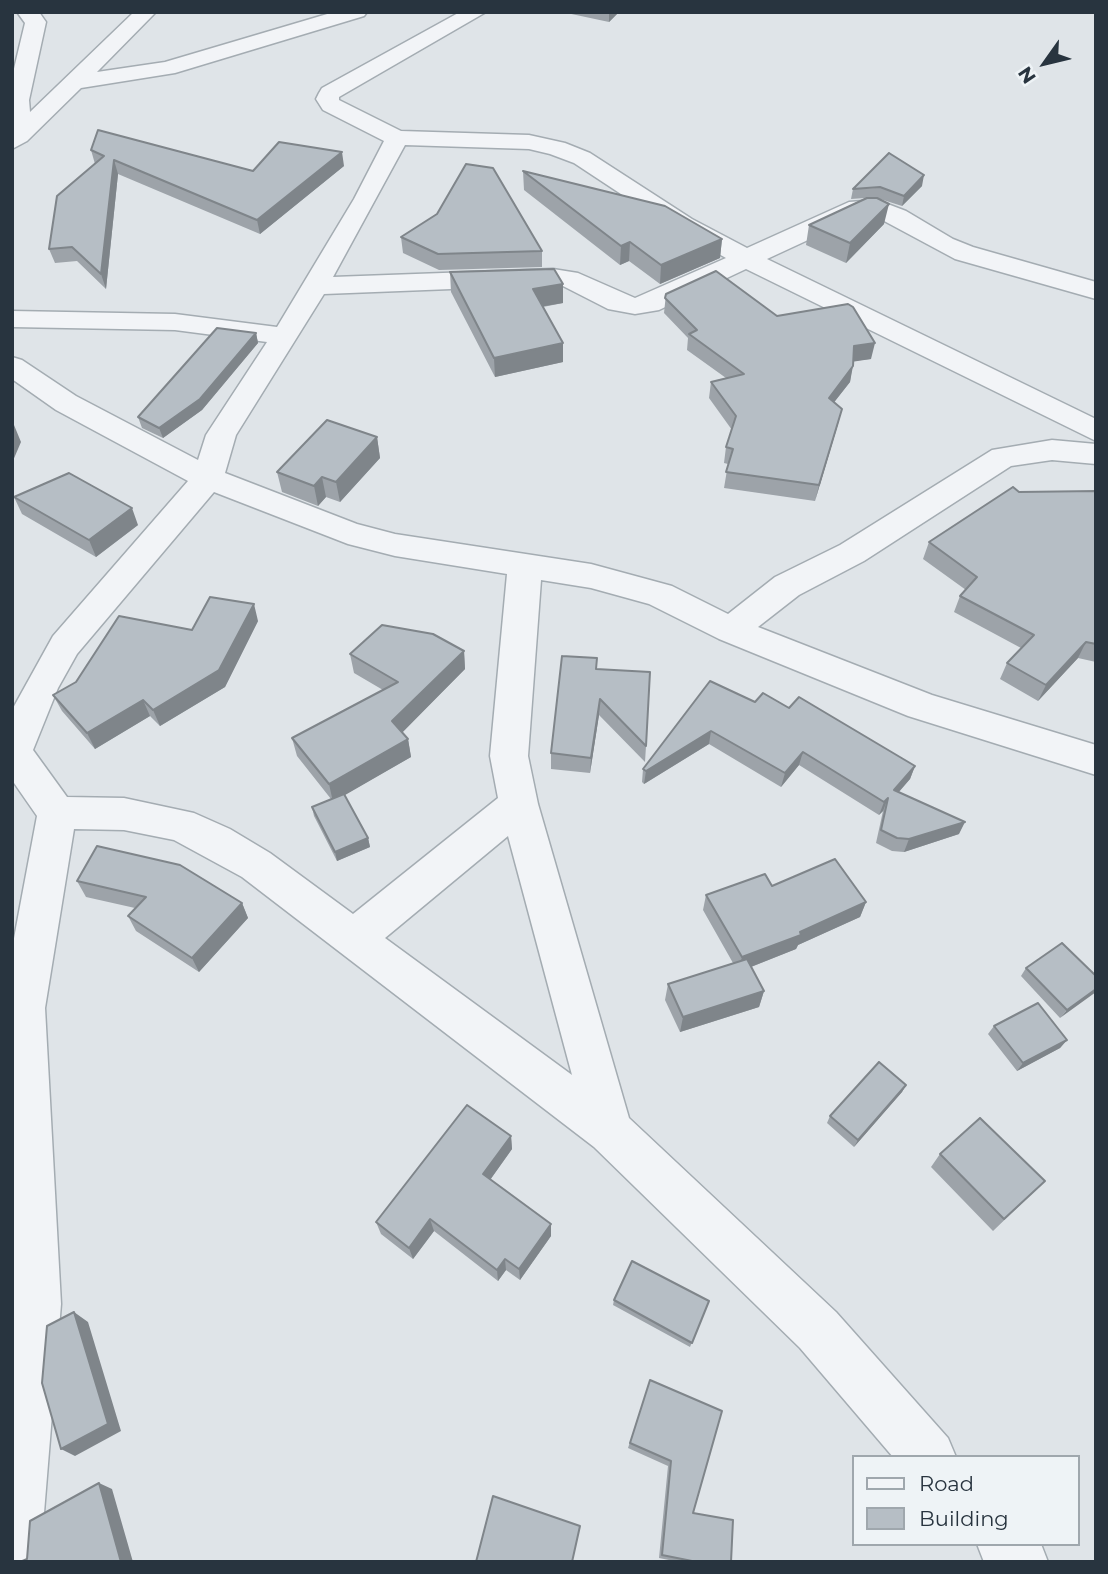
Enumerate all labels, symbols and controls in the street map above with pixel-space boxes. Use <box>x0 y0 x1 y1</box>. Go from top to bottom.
north arrow <box>1010 28 1080 98</box>
text: N <box>1013 62 1041 88</box>
legend <box>852 1455 1080 1546</box>
text: Road <box>919 1471 974 1496</box>
text: Building <box>919 1506 1009 1531</box>

